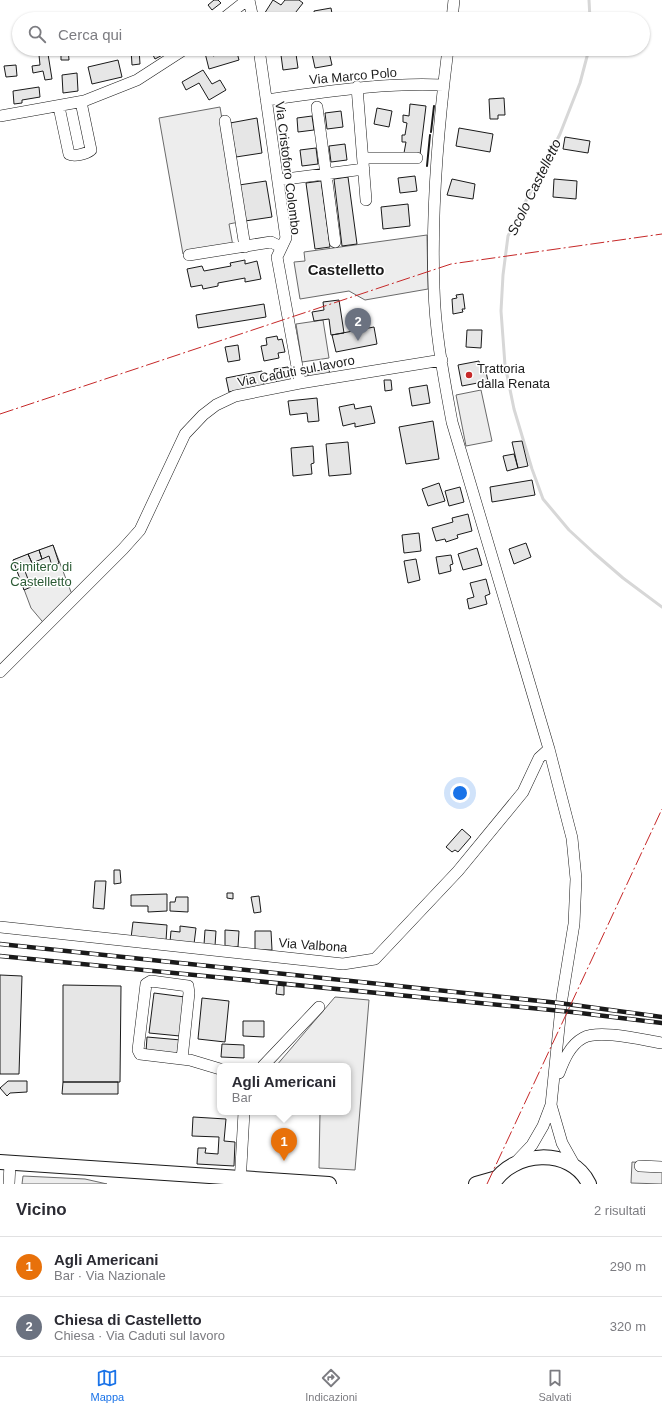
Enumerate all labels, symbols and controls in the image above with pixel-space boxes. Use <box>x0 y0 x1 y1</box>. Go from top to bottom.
search box <box>12 12 650 56</box>
icon: search <box>26 23 48 45</box>
text: Cerca qui <box>58 26 122 43</box>
street label: Via Marco Polo <box>309 65 397 87</box>
street label: Via Cristoforo Colombo <box>272 101 304 235</box>
water label: Scolo Castelletto <box>504 136 564 238</box>
district label: Castelletto <box>308 261 384 278</box>
pin: 2 <box>345 308 371 341</box>
street label: Via Caduti sul lavoro <box>236 352 356 390</box>
place label: Trattoria dalla Renata <box>477 361 551 391</box>
marker: Trattoria dalla Renata <box>464 370 474 380</box>
park label: Cimitero di Castelletto <box>10 559 72 589</box>
your location <box>450 783 470 803</box>
street label: Via Valbona <box>278 935 349 955</box>
popup <box>217 1063 351 1115</box>
text: Agli Americani <box>232 1073 336 1090</box>
text: Bar <box>232 1090 252 1105</box>
pin: 1 <box>271 1128 297 1161</box>
text: Vicino <box>16 1200 67 1219</box>
text: 2 risultati <box>594 1203 646 1218</box>
text: Agli Americani <box>54 1251 158 1268</box>
text: 1 <box>25 1259 33 1274</box>
text: 290 m <box>610 1259 646 1274</box>
text: Bar · Via Nazionale <box>54 1268 166 1283</box>
text: Chiesa di Castelletto <box>54 1311 202 1328</box>
text: 2 <box>25 1319 33 1334</box>
text: 320 m <box>610 1319 646 1334</box>
text: Chiesa · Via Caduti sul lavoro <box>54 1328 225 1343</box>
tab: Mappa <box>91 1367 124 1403</box>
tab: Indicazioni <box>305 1367 357 1403</box>
tab: Salvati <box>538 1367 571 1403</box>

